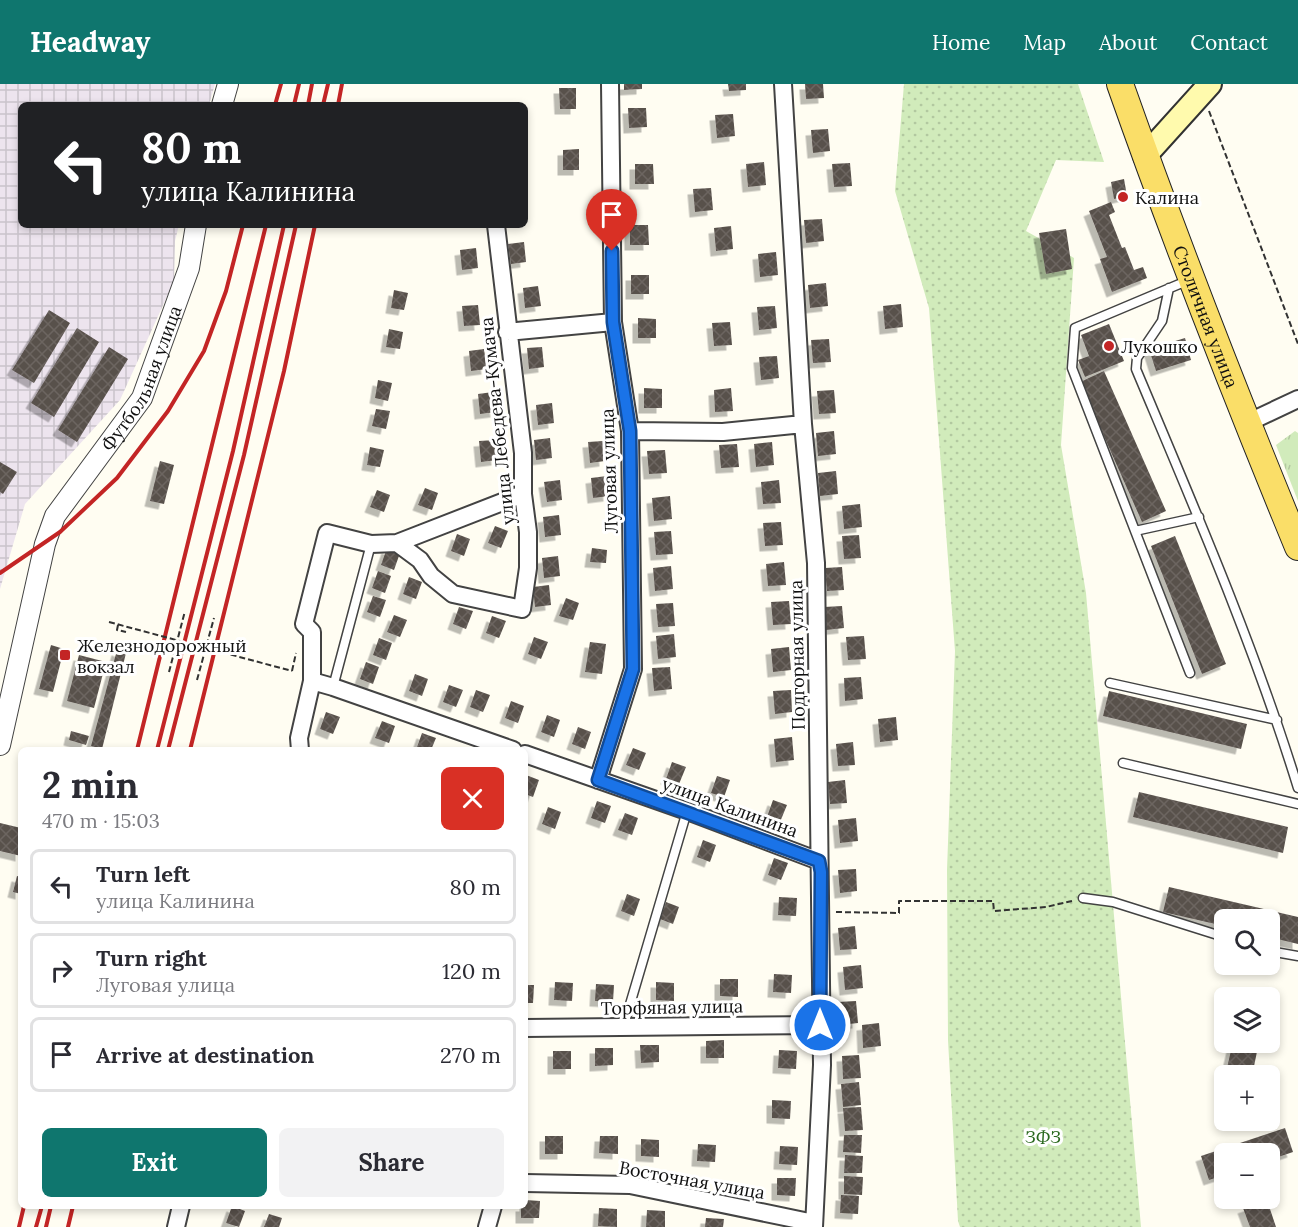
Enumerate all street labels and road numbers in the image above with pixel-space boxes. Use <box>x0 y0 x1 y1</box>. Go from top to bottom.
street label: Столичная улица <box>1168 242 1244 391</box>
street label: Футбольная улица <box>96 302 186 455</box>
street label: улица Лебедева-Кумача <box>475 316 519 526</box>
street label: Луговая улица <box>595 408 623 534</box>
street label: Подгорная улица <box>784 580 810 730</box>
street label: улица Калинина <box>659 772 801 842</box>
street label: Торфяная улица <box>601 994 743 1020</box>
street label: Восточная улица <box>617 1156 767 1204</box>

